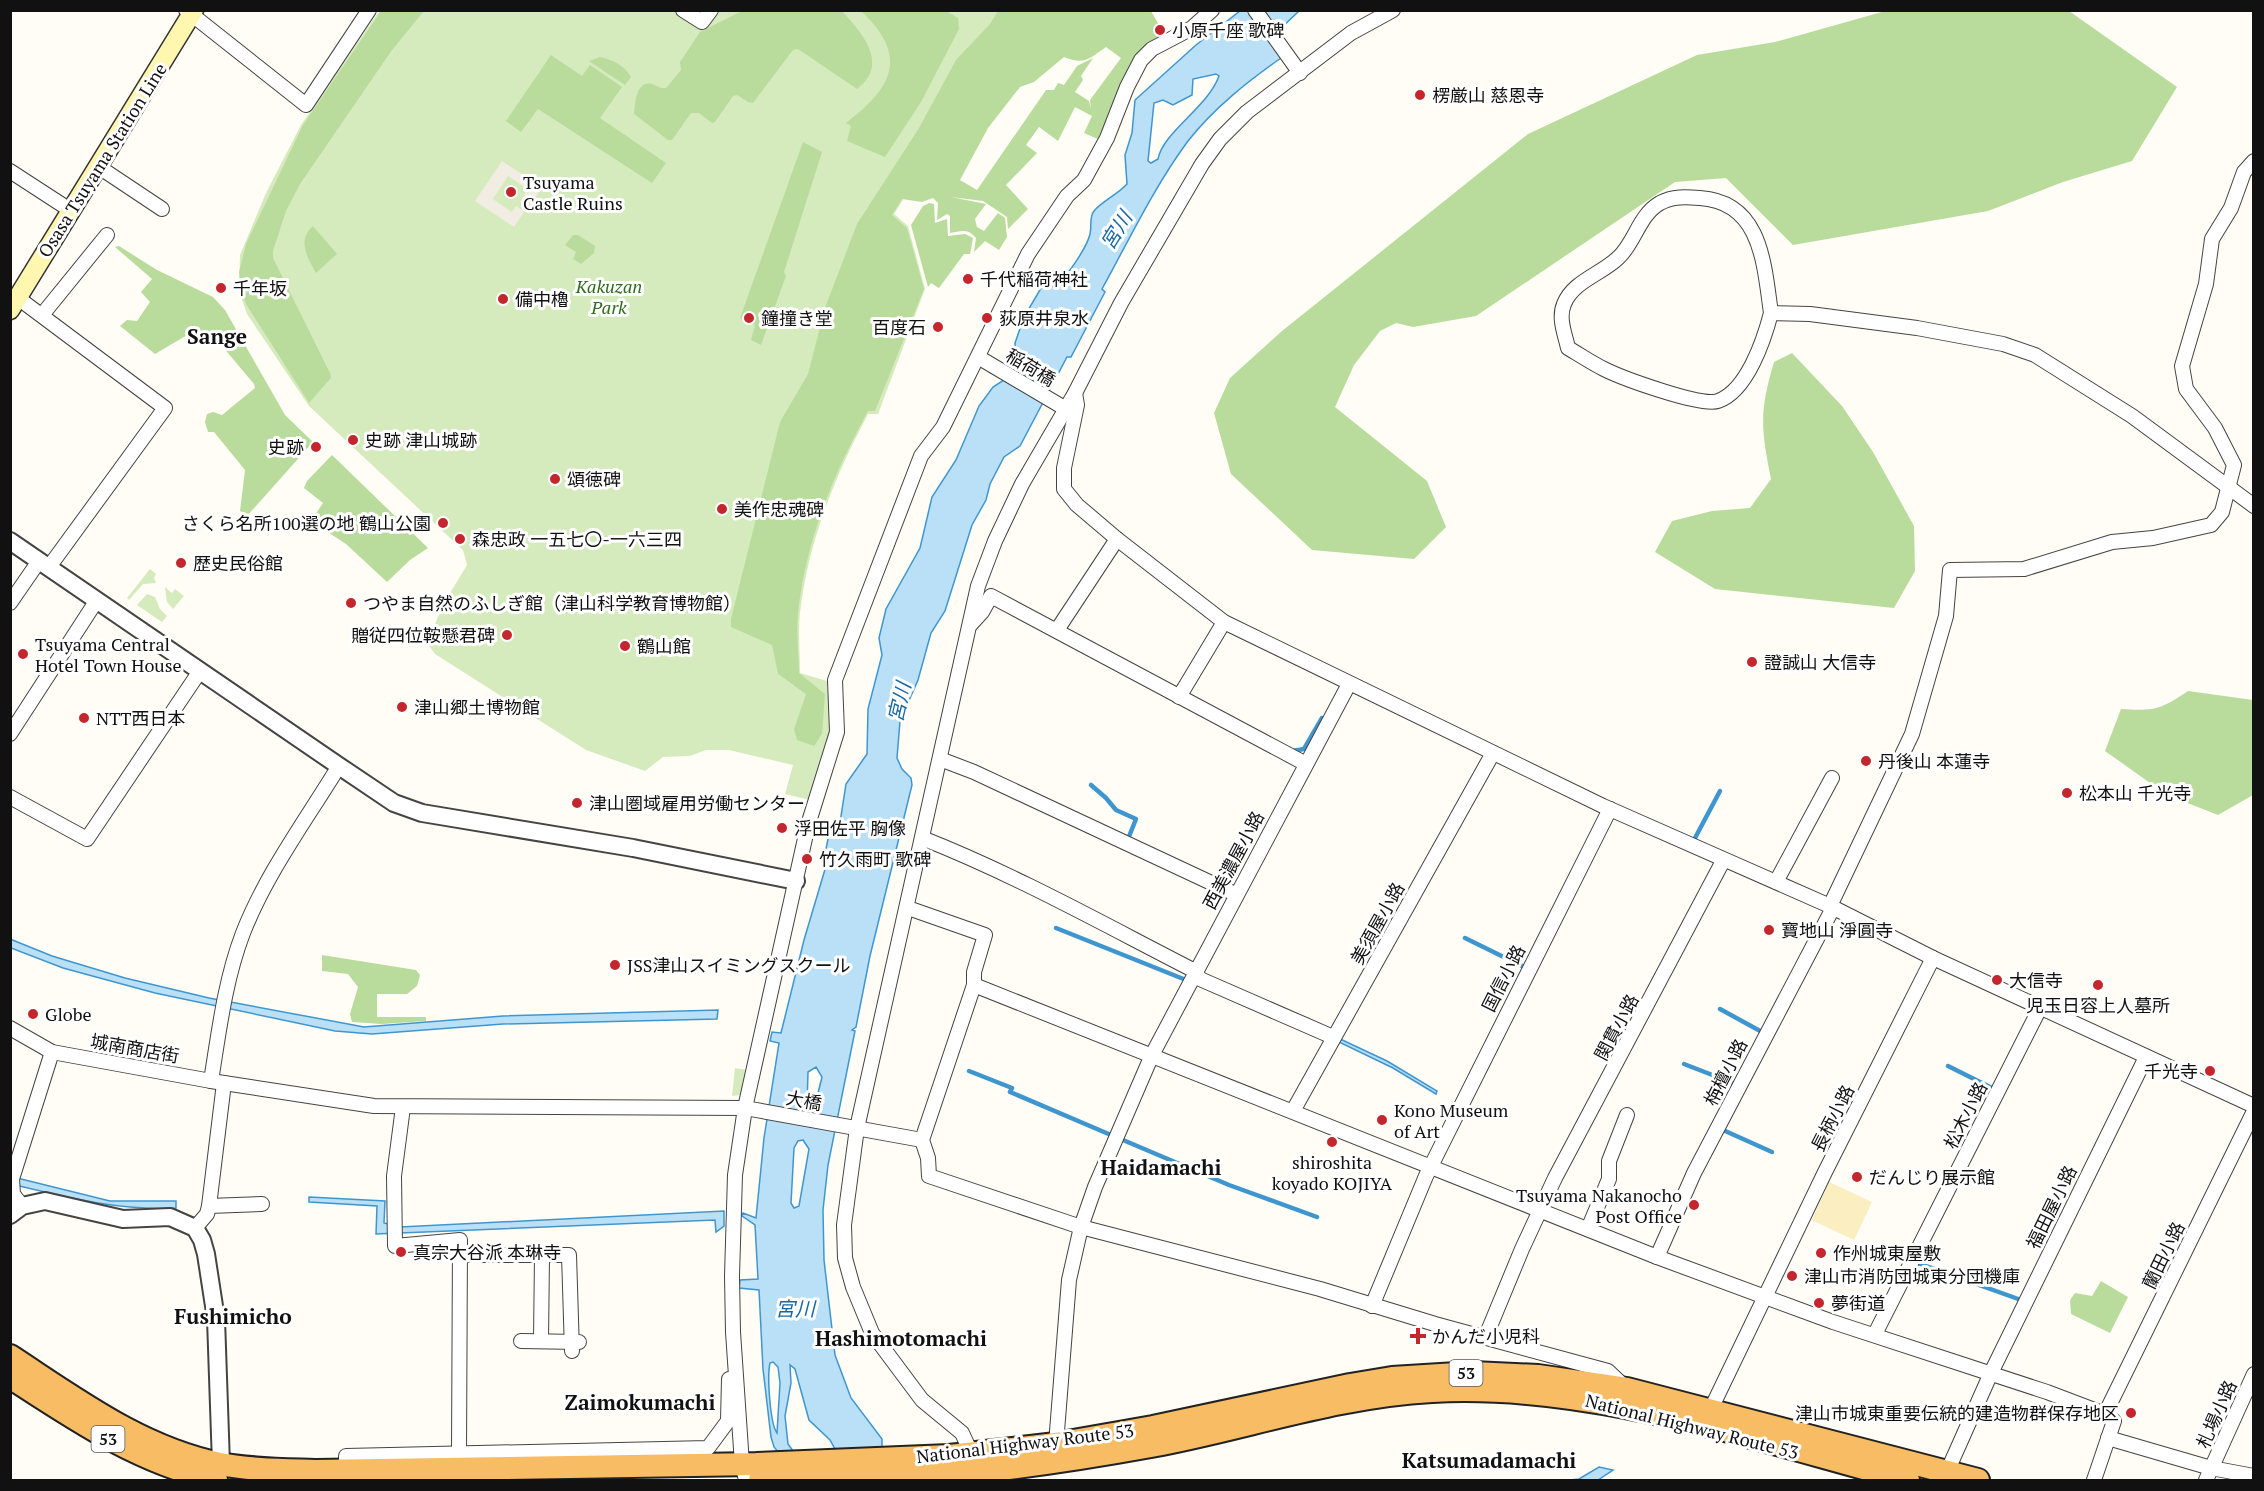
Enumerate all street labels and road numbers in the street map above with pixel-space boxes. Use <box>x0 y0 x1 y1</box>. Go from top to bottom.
street label: Osasa Tsuyama Station Line <box>32 58 172 262</box>
street label: 稲荷橋 <box>1002 343 1060 391</box>
street label: 西美濃屋小路 <box>1197 807 1269 913</box>
street label: 美須屋小路 <box>1345 878 1409 968</box>
street label: 国信小路 <box>1476 940 1530 1016</box>
street label: 関貫小路 <box>1589 990 1643 1064</box>
street label: 城南商店街 <box>89 1028 181 1068</box>
street label: 栴檀小路 <box>1698 1034 1752 1110</box>
street label: 松木小路 <box>1938 1077 1992 1153</box>
street label: 長柄小路 <box>1805 1080 1859 1156</box>
street label: 大橋 <box>784 1085 824 1115</box>
street label: 福田屋小路 <box>2020 1161 2082 1253</box>
street label: 蘭田小路 <box>2136 1217 2190 1293</box>
road number: 53 <box>1450 1360 1482 1386</box>
street label: 札場小路 <box>2190 1376 2242 1452</box>
street label: National Highway Route 53 <box>1583 1388 1801 1464</box>
street label: National Highway Route 53 <box>915 1418 1135 1468</box>
road number: 53 <box>92 1426 124 1452</box>

